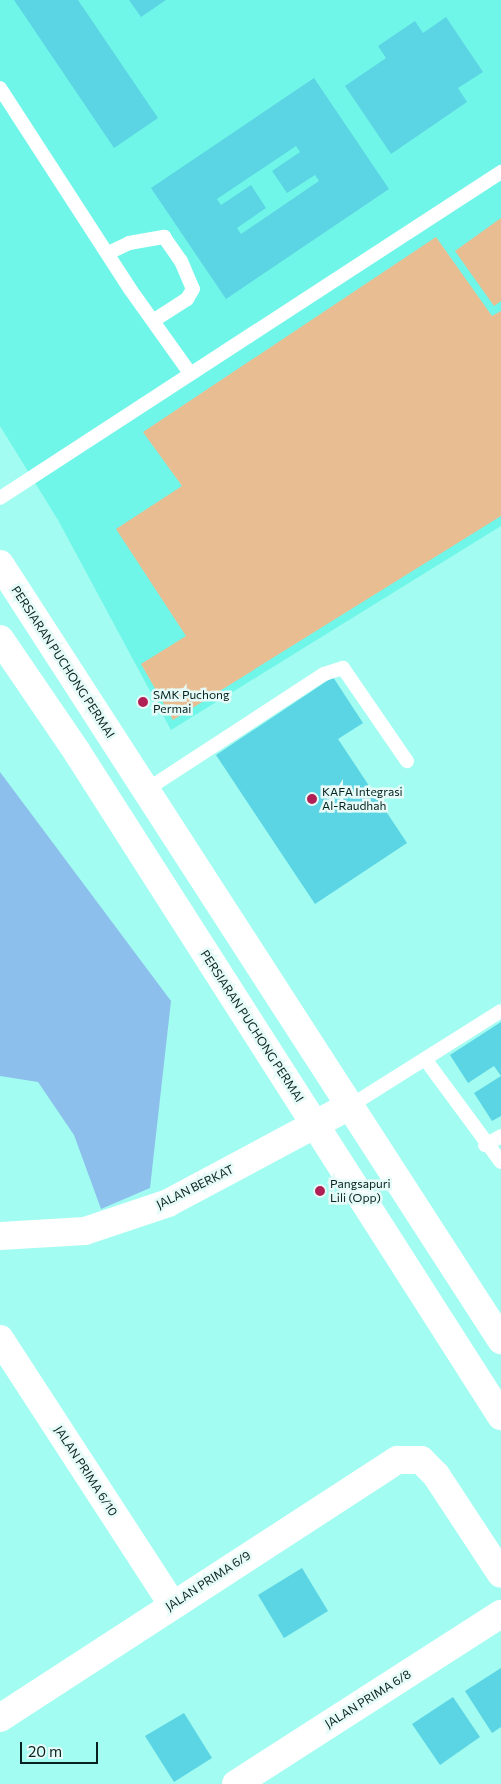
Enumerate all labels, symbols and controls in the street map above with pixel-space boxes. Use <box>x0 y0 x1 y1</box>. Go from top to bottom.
street label: PERSIARAN PUCHONG PERMAI <box>8 583 118 741</box>
place label: SMK Puchong Permai <box>153 688 229 716</box>
marker: SMK Puchong Permai <box>137 696 149 708</box>
place label: KAFA Integrasi Al-Raudhah <box>322 785 403 813</box>
marker: KAFA Integrasi Al-Raudhah <box>306 793 318 805</box>
street label: PERSIARAN PUCHONG PERMAI <box>197 947 307 1105</box>
street label: JALAN BERKAT <box>154 1162 236 1212</box>
place label: Pangsapuri Lili (Opp) <box>330 1177 391 1205</box>
marker: Pangsapuri Lili (Opp) <box>314 1185 326 1197</box>
street label: JALAN PRIMA 6/10 <box>51 1423 121 1519</box>
street label: JALAN PRIMA 6/9 <box>163 1548 253 1614</box>
street label: JALAN PRIMA 6/8 <box>322 1667 414 1731</box>
scale bar <box>22 1732 100 1764</box>
text: 20 m <box>28 1742 62 1760</box>

